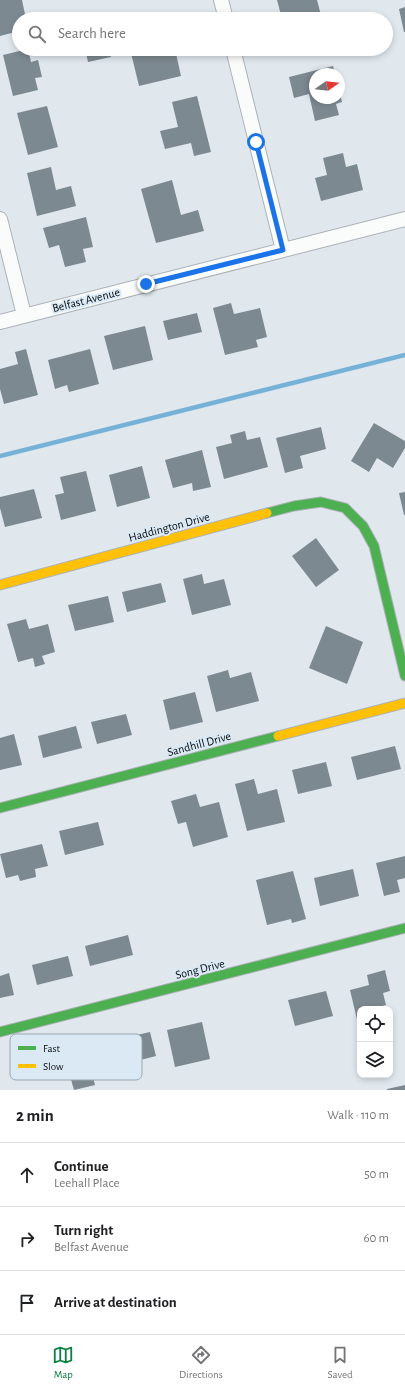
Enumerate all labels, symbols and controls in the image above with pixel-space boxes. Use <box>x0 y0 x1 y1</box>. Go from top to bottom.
search box <box>12 12 393 56</box>
icon: search <box>26 23 48 45</box>
text: Search here <box>58 26 126 41</box>
north arrow <box>309 68 345 104</box>
route start <box>247 133 265 151</box>
route end <box>137 275 155 293</box>
street label: Belfast Avenue <box>51 286 121 314</box>
street label: Haddington Drive <box>127 510 211 544</box>
street label: Sandhill Drive <box>166 730 232 758</box>
street label: Song Drive <box>174 957 226 981</box>
map controls <box>357 1006 393 1078</box>
button: locate <box>357 1006 393 1042</box>
legend <box>10 1034 142 1080</box>
button: layers <box>357 1042 393 1078</box>
text: Fast <box>43 1043 61 1054</box>
text: Slow <box>43 1061 64 1072</box>
text: 2 min <box>16 1107 54 1124</box>
text: Walk · 110 m <box>327 1109 389 1122</box>
text: Continue <box>54 1159 109 1174</box>
icon: ahead <box>16 1164 38 1186</box>
text: 50 m <box>364 1168 389 1181</box>
text: Leehall Place <box>54 1177 120 1190</box>
text: Turn right <box>54 1223 113 1238</box>
icon: right <box>16 1228 38 1250</box>
text: 60 m <box>363 1232 389 1245</box>
text: Belfast Avenue <box>54 1241 129 1254</box>
icon: arrive <box>16 1292 38 1314</box>
text: Arrive at destination <box>54 1295 177 1310</box>
tab: Map <box>52 1344 74 1381</box>
tab: Directions <box>179 1344 223 1381</box>
tab: Saved <box>327 1344 353 1381</box>

